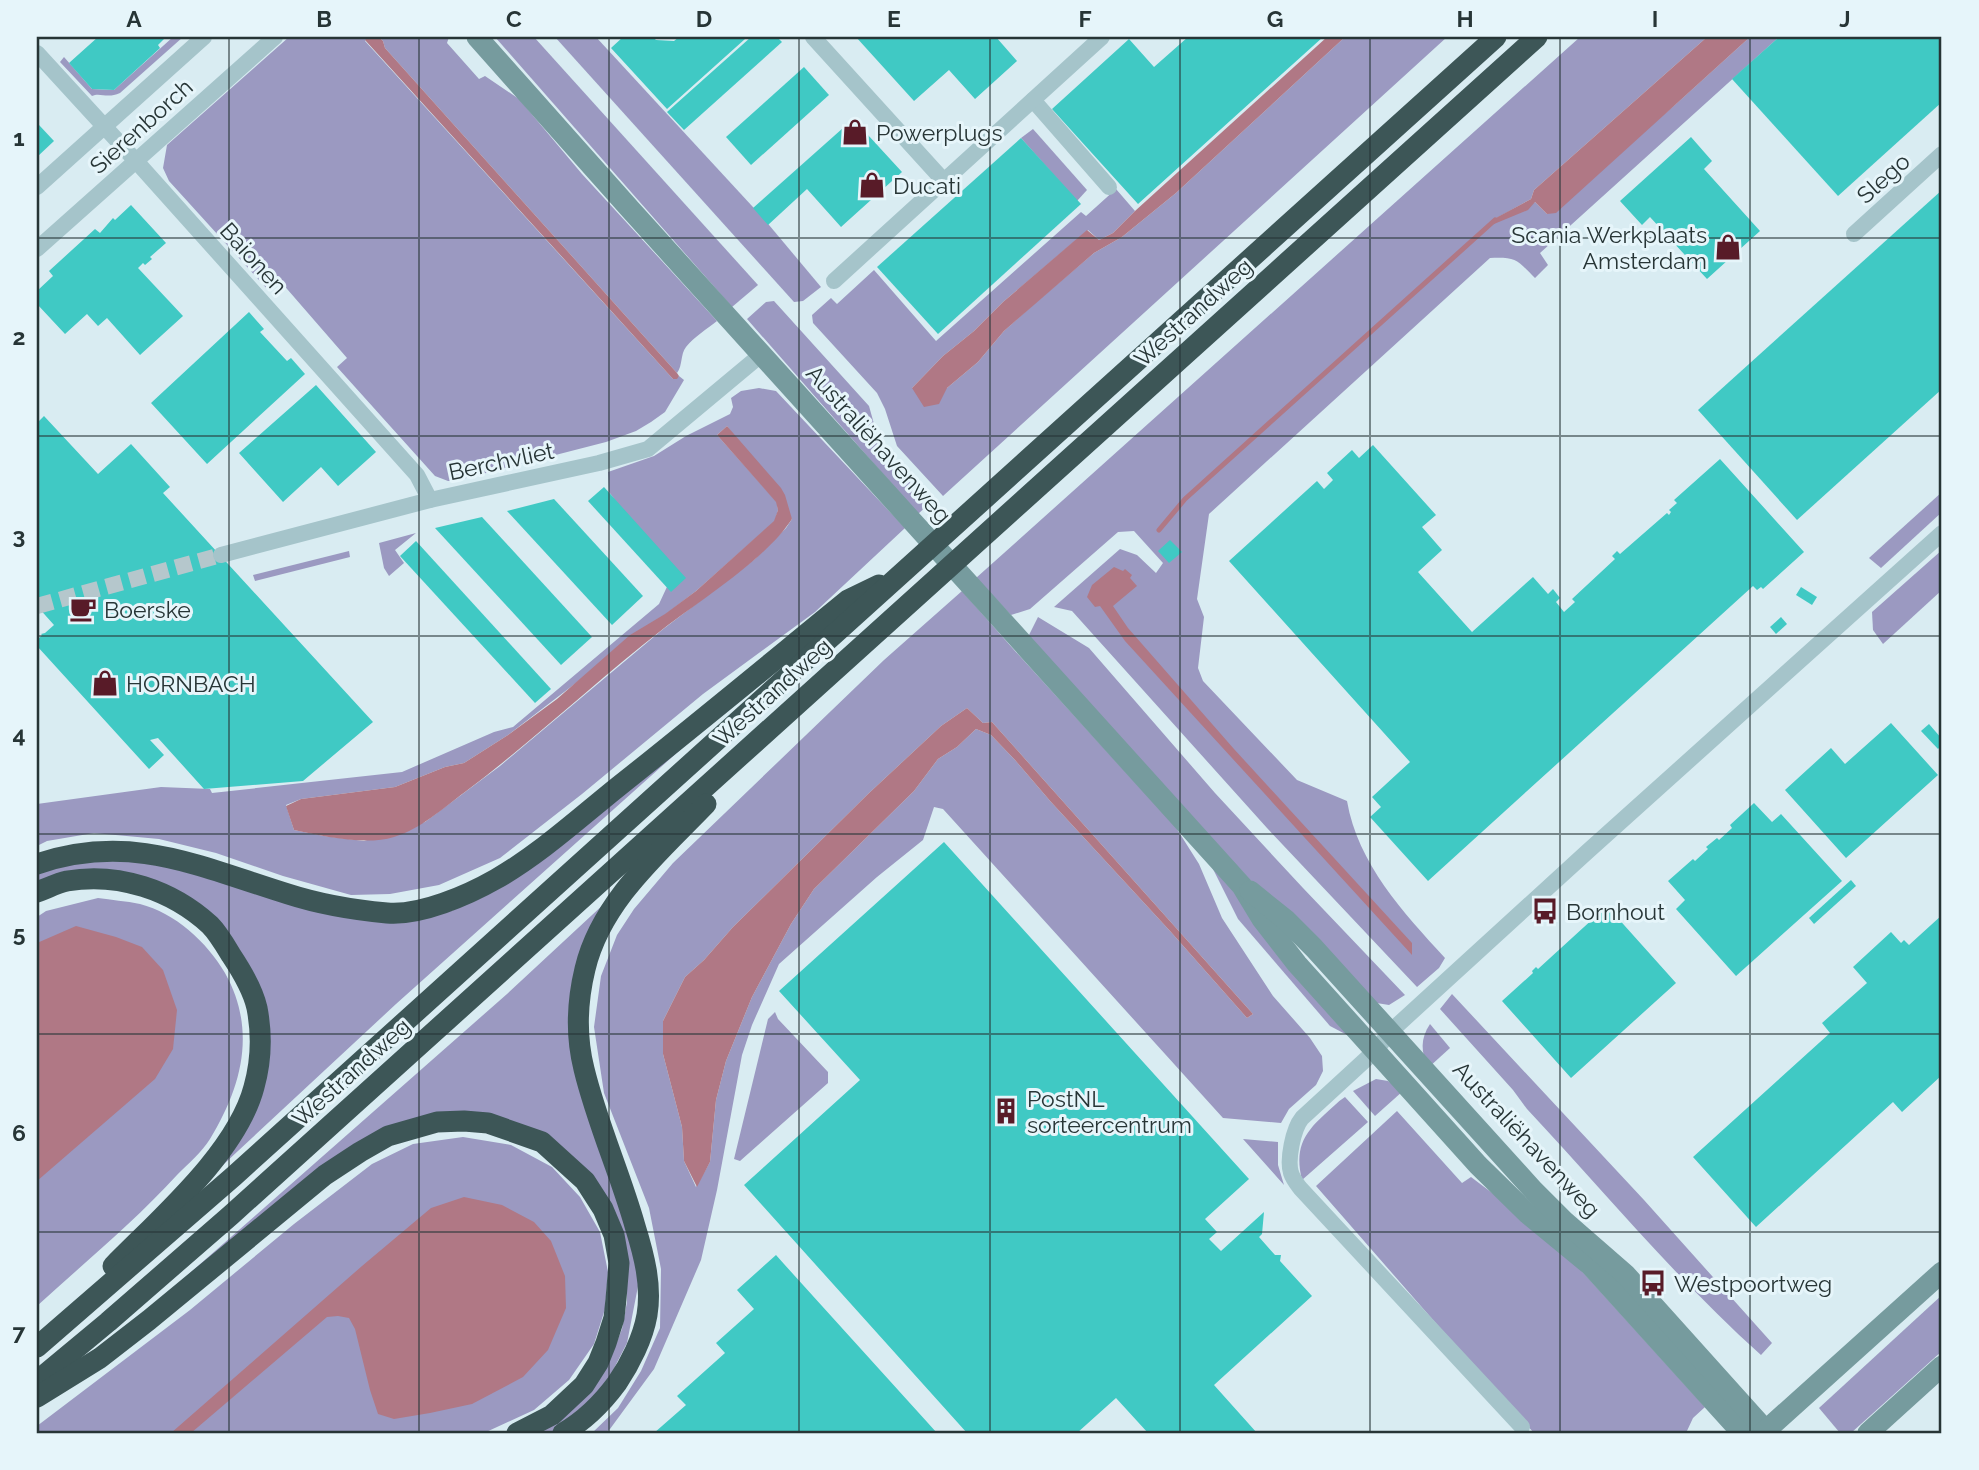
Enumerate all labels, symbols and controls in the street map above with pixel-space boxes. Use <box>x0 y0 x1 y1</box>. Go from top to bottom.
text: A <box>126 5 142 32</box>
text: B <box>316 5 332 32</box>
text: C <box>506 5 522 32</box>
text: D <box>696 5 712 32</box>
text: E <box>887 5 901 32</box>
text: F <box>1078 5 1092 32</box>
text: G <box>1267 5 1283 32</box>
text: H <box>1456 5 1474 32</box>
text: I <box>1652 5 1658 32</box>
text: J <box>1839 5 1851 32</box>
street label: Sierenborch <box>84 73 198 179</box>
shop icon: Powerplugs <box>840 117 870 147</box>
place label: Powerplugs <box>876 119 1003 146</box>
text: 1 <box>13 124 25 151</box>
street label: Slego <box>1851 147 1915 209</box>
shop icon: Ducati <box>857 170 887 200</box>
place label: Ducati <box>893 172 961 199</box>
street label: Baionen <box>215 217 293 299</box>
place label: Scania Werkplaats Amsterdam <box>1511 221 1707 274</box>
shop icon: Scania Werkplaats Amsterdam <box>1713 232 1743 262</box>
street label: Westrandweg <box>1129 252 1257 372</box>
text: 2 <box>13 323 25 350</box>
street label: Australiëhavenweg <box>801 359 957 529</box>
street label: Berchvliet <box>446 437 556 485</box>
text: 3 <box>13 522 25 549</box>
cafe icon: Boerske <box>68 594 98 624</box>
place label: Boerske <box>104 596 191 623</box>
street label: Westrandweg <box>708 632 836 752</box>
shop icon: HORNBACH <box>90 668 120 698</box>
place label: HORNBACH <box>126 670 256 697</box>
text: 4 <box>12 721 26 748</box>
bus stop icon: Bornhout <box>1530 896 1560 926</box>
place label: Bornhout <box>1566 898 1665 925</box>
text: 5 <box>13 920 26 947</box>
street label: Westrandweg <box>287 1012 415 1132</box>
street label: Australiëhavenweg <box>1448 1055 1606 1223</box>
place label: PostNL sorteercentrum <box>1027 1085 1192 1138</box>
building icon: PostNL sorteercentrum <box>991 1096 1021 1126</box>
text: 6 <box>12 1119 26 1146</box>
bus stop icon: Westpoortweg <box>1638 1268 1668 1298</box>
place label: Westpoortweg <box>1674 1270 1832 1297</box>
text: 7 <box>13 1318 26 1345</box>

